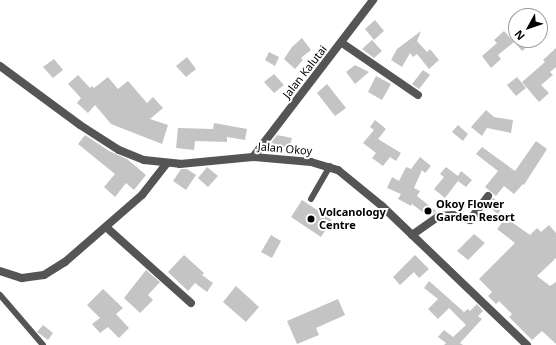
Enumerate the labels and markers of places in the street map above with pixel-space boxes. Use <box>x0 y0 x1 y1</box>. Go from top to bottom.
place label: Okoy Flower Garden Resort <box>436 198 515 224</box>
place label: Volcanology Centre <box>319 206 386 232</box>
marker: Okoy Flower Garden Resort <box>423 206 433 216</box>
marker: Volcanology Centre <box>306 214 316 224</box>

